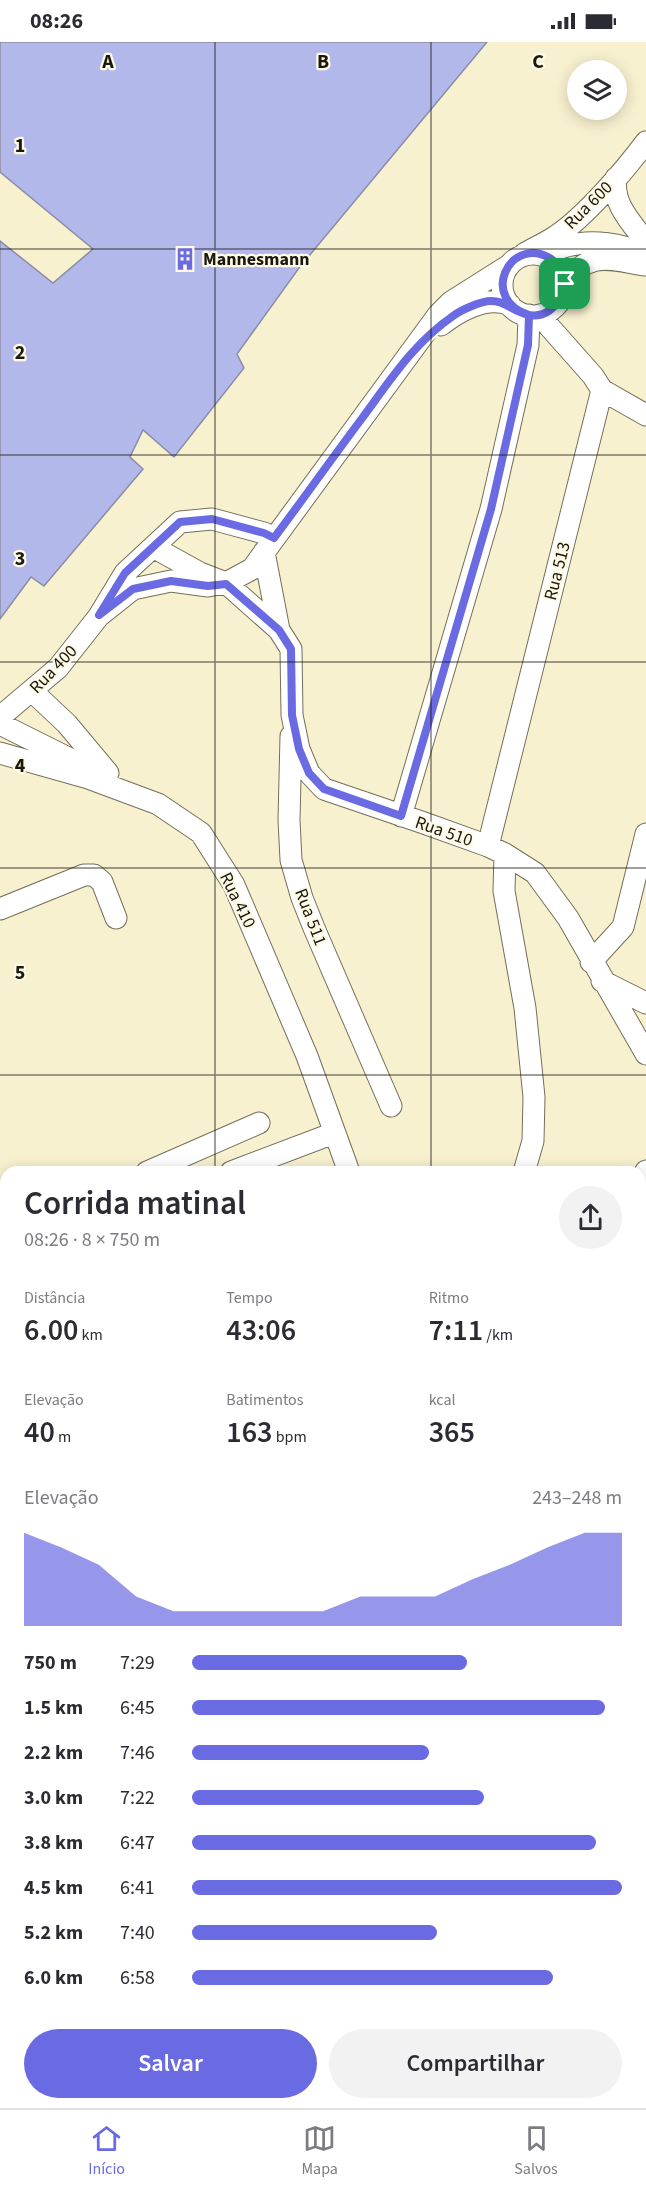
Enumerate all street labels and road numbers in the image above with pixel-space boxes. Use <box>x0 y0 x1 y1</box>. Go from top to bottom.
street label: Rua 600 <box>558 175 618 235</box>
street label: Rua 513 <box>538 539 577 603</box>
street label: Rua 400 <box>24 639 83 699</box>
street label: Rua 510 <box>412 810 476 853</box>
street label: Rua 410 <box>213 868 262 933</box>
street label: Rua 511 <box>288 885 333 949</box>

